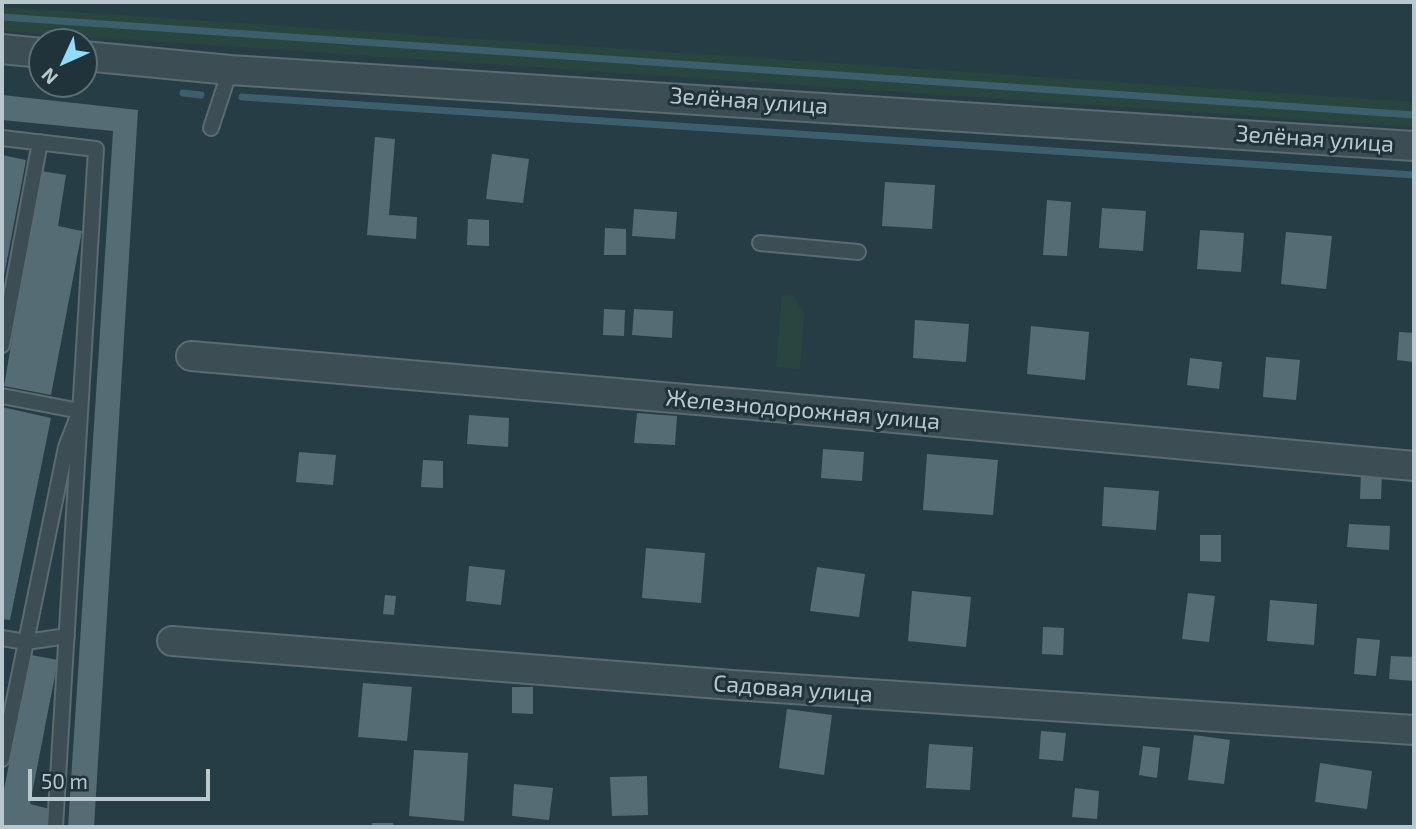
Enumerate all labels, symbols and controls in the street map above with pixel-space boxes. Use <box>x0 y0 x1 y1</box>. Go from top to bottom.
north arrow <box>28 28 98 98</box>
text: N <box>36 64 62 90</box>
street label: Зелёная улица <box>669 82 829 120</box>
street label: Зелёная улица <box>1235 120 1395 158</box>
street label: Железнодорожная улица <box>665 384 941 436</box>
street label: Садовая улица <box>712 670 874 708</box>
scale bar <box>32 756 214 800</box>
text: 50 m <box>41 768 88 793</box>

